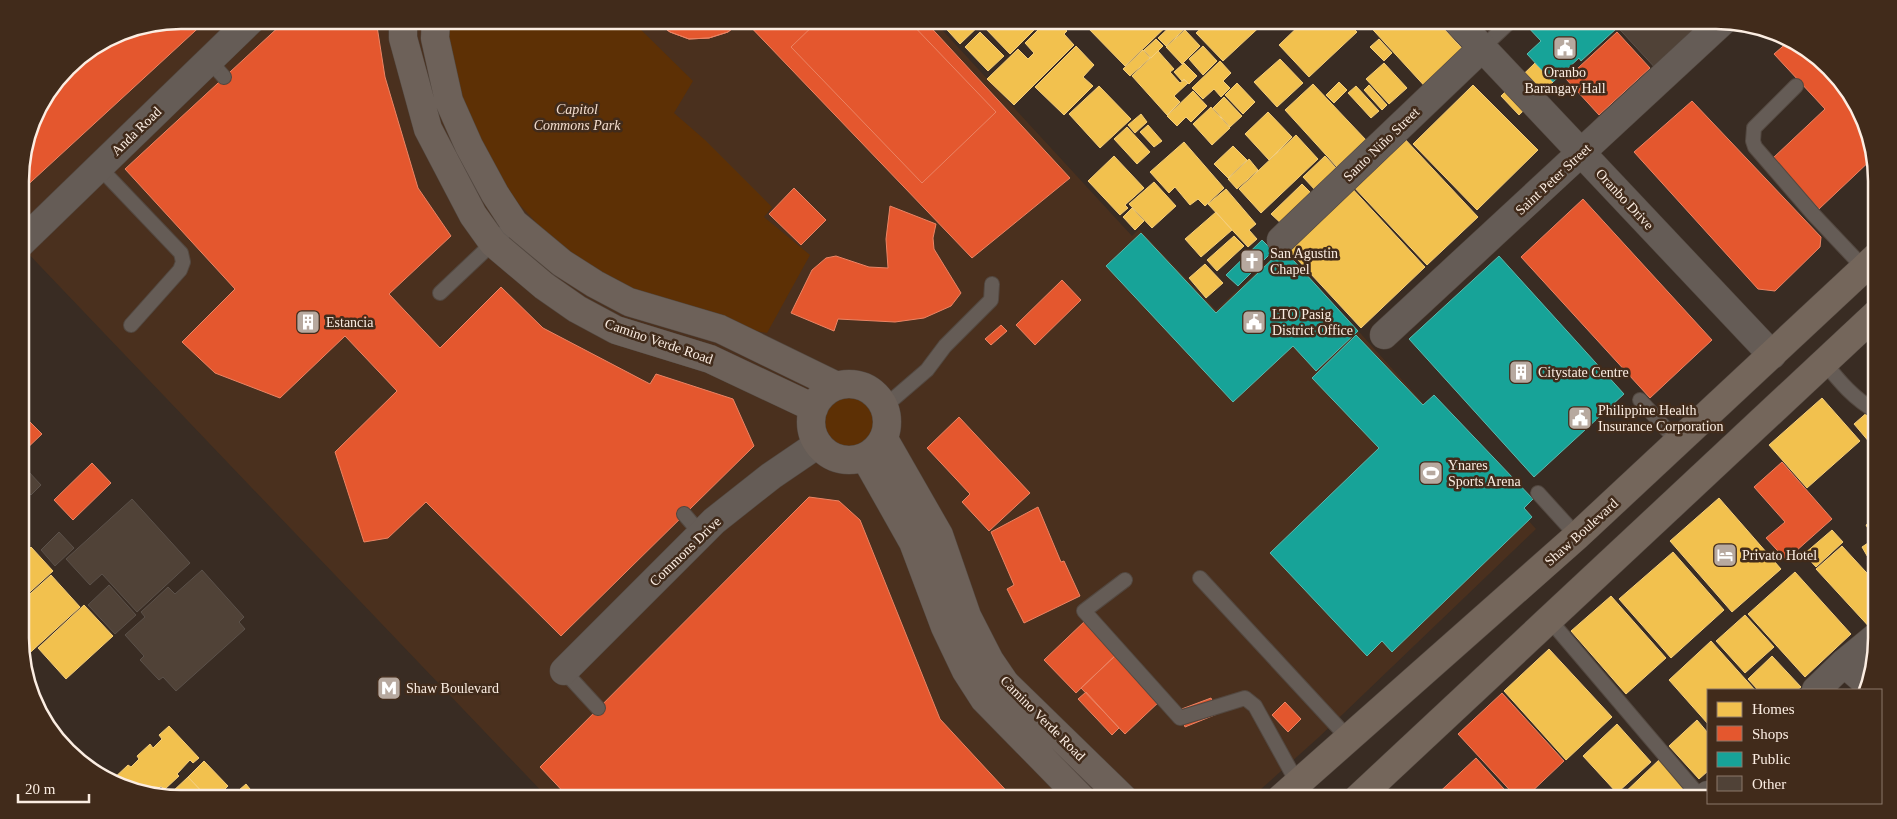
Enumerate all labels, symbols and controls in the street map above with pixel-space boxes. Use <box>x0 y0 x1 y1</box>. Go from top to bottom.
public building icon: Oranbo Barangay Hall <box>1552 35 1578 61</box>
place label: Oranbo Barangay Hall <box>1524 65 1606 96</box>
park label: Capitol Commons Park <box>534 102 621 133</box>
street label: Anda Road <box>108 104 164 159</box>
street label: Santo Niño Street <box>1340 104 1422 184</box>
street label: Saint Peter Street <box>1513 141 1594 218</box>
street label: Oranbo Drive <box>1593 166 1657 233</box>
place label: San Agustin Chapel <box>1270 246 1338 277</box>
church icon: San Agustin Chapel <box>1239 248 1265 274</box>
place label: LTO Pasig District Office <box>1272 307 1353 338</box>
building icon: Estancia <box>295 309 321 335</box>
public building icon: LTO Pasig District Office <box>1241 309 1267 335</box>
place label: Estancia <box>326 315 374 330</box>
street label: Camino Verde Road <box>603 316 715 367</box>
building icon: Citystate Centre <box>1508 359 1534 385</box>
place label: Citystate Centre <box>1538 365 1629 380</box>
place label: Philippine Health Insurance Corporation <box>1598 403 1724 434</box>
public building icon: Philippine Health Insurance Corporation <box>1567 405 1593 431</box>
place label: Ynares Sports Arena <box>1448 458 1522 489</box>
sports icon: Ynares Sports Arena <box>1418 460 1444 486</box>
street label: Shaw Boulevard <box>1542 496 1621 569</box>
street label: Commons Drive <box>647 514 724 589</box>
hotel icon: Privato Hotel <box>1712 542 1738 568</box>
place label: Privato Hotel <box>1742 548 1817 563</box>
street label: Camino Verde Road <box>997 673 1088 764</box>
metro station icon: Shaw Boulevard <box>376 675 402 701</box>
place label: Shaw Boulevard <box>406 681 499 696</box>
legend <box>1707 689 1882 804</box>
text: Homes <box>1752 701 1795 717</box>
text: Shops <box>1752 726 1789 742</box>
text: Public <box>1752 751 1791 767</box>
scale bar <box>18 772 89 804</box>
text: Other <box>1752 776 1786 792</box>
text: 20 m <box>25 781 56 797</box>

